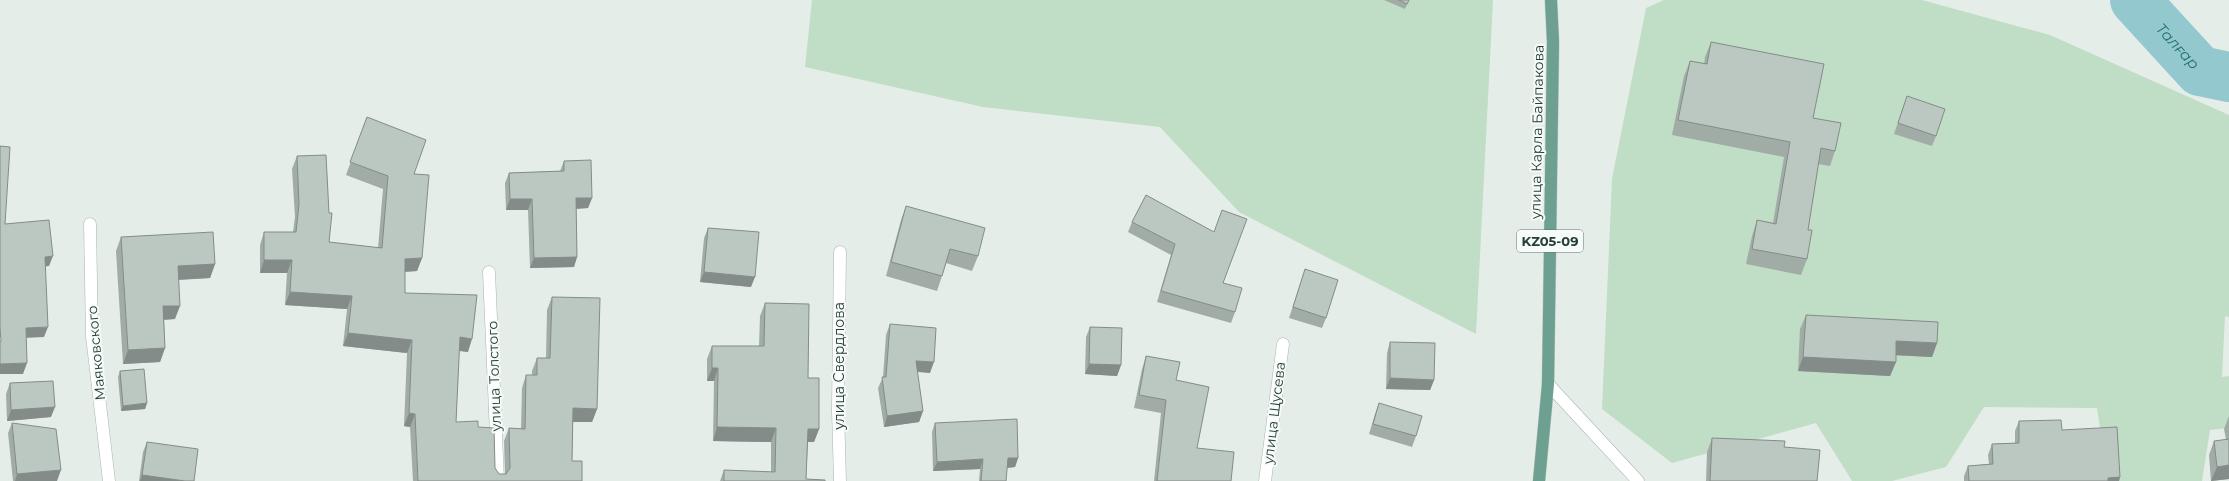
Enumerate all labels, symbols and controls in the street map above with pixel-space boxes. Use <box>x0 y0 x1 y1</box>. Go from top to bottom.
water label: Талғар <box>2152 19 2204 73</box>
street label: улица Карла Байпакова <box>1526 45 1548 220</box>
road number: KZ05-09 <box>1517 230 1583 252</box>
street label: улица Свердлова <box>830 302 848 431</box>
street label: Маяковского <box>83 305 109 401</box>
street label: улица Толстого <box>483 320 505 433</box>
street label: улица Щусева <box>1259 361 1289 466</box>

